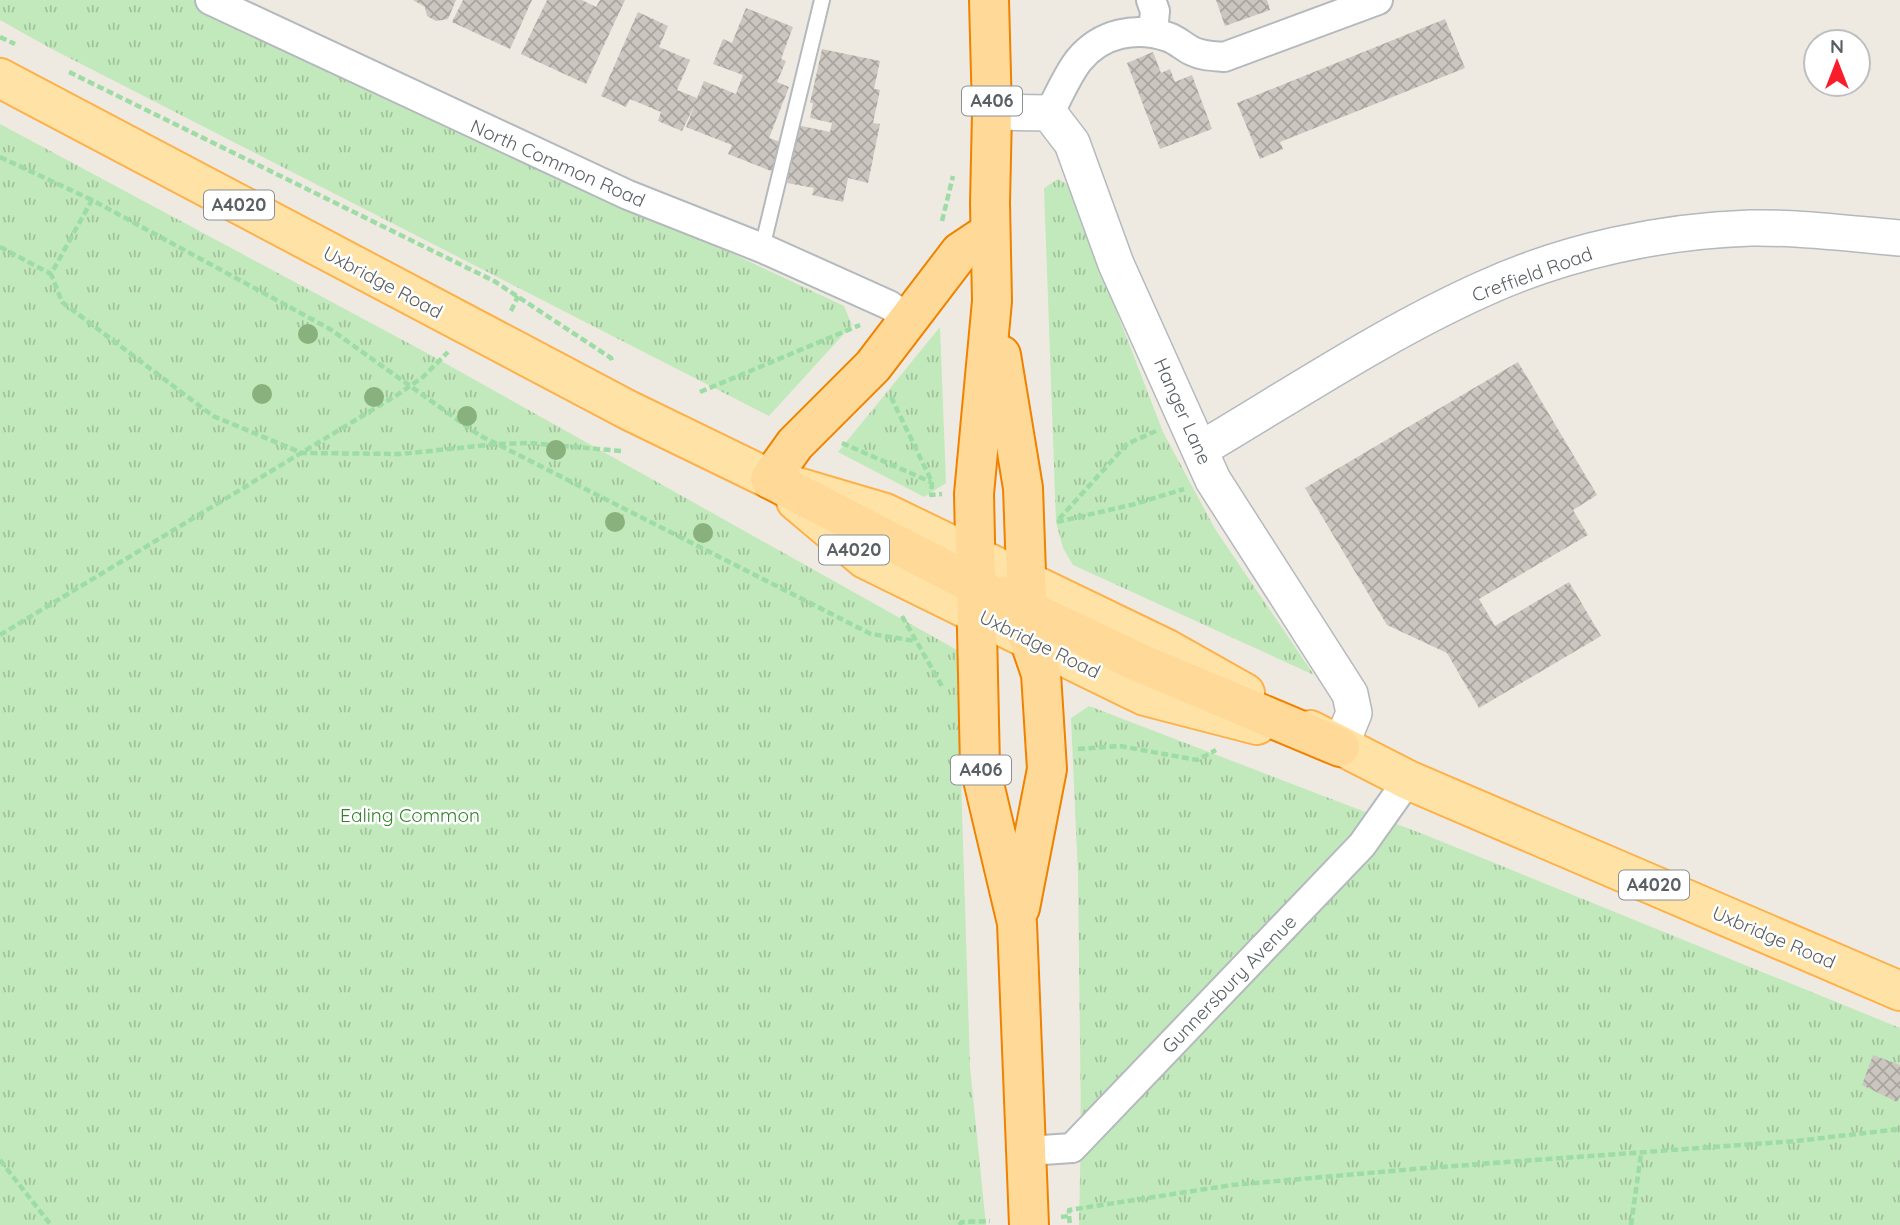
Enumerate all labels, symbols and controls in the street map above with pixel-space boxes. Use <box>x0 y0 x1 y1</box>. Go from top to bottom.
north arrow <box>1802 28 1872 98</box>
text: N <box>1830 34 1844 58</box>
road number: A406 <box>962 86 1022 116</box>
street label: North Common Road <box>467 114 649 212</box>
road number: A4020 <box>204 190 274 220</box>
street label: Uxbridge Road <box>319 241 447 323</box>
street label: Creffield Road <box>1468 241 1596 307</box>
street label: Hanger Lane <box>1149 354 1217 468</box>
road number: A4020 <box>819 536 889 564</box>
street label: Uxbridge Road <box>976 604 1104 684</box>
road number: A406 <box>951 756 1011 784</box>
park label: Ealing Common <box>340 803 480 827</box>
road number: A4020 <box>1619 870 1689 900</box>
street label: Uxbridge Road <box>1709 900 1839 974</box>
street label: Gunnersbury Avenue <box>1157 910 1301 1058</box>

